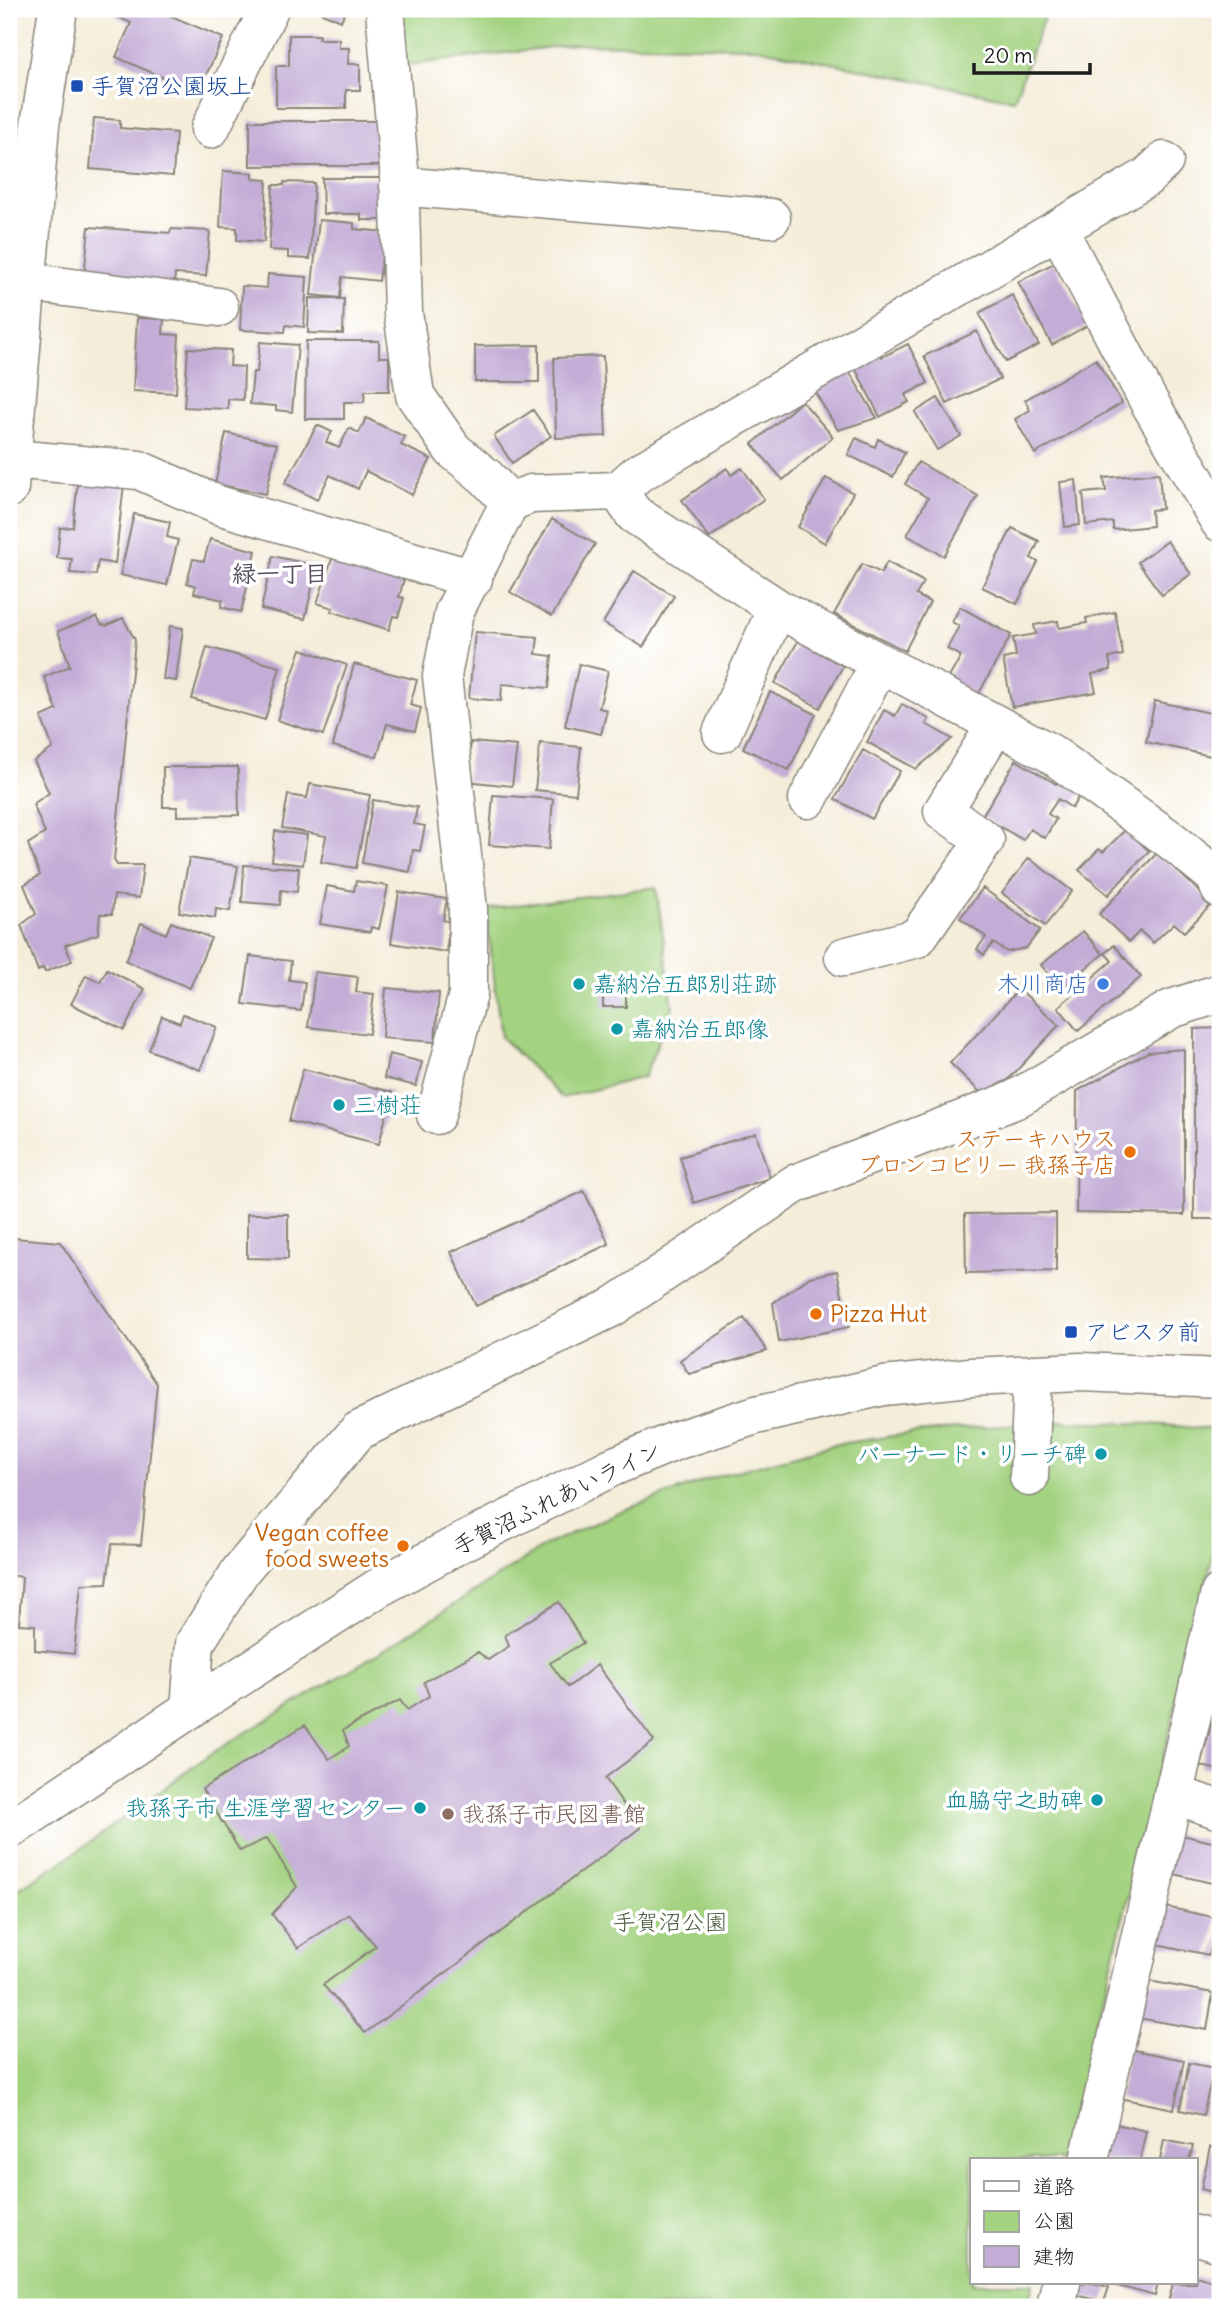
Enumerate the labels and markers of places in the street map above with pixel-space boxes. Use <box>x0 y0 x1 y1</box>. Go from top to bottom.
place label: 手賀沼公園坂上 <box>91 71 252 100</box>
marker: 手賀沼公園坂上 <box>69 78 85 94</box>
place label: 嘉納治五郎別荘跡 <box>593 969 777 998</box>
place label: 木川商店 <box>997 969 1089 998</box>
marker: 嘉納治五郎別荘跡 <box>571 976 587 992</box>
marker: 木川商店 <box>1095 976 1111 992</box>
place label: 嘉納治五郎像 <box>631 1014 769 1043</box>
marker: 嘉納治五郎像 <box>609 1021 625 1037</box>
place label: 三樹荘 <box>353 1090 422 1119</box>
marker: 三樹荘 <box>331 1097 347 1113</box>
place label: ステーキハウス ブロンコビリー 我孫子店 <box>858 1124 1116 1179</box>
marker: ステーキハウス ブロンコビリー 我孫子店 <box>1122 1144 1138 1160</box>
place label: Pizza Hut <box>830 1299 927 1328</box>
marker: Pizza Hut <box>808 1306 824 1322</box>
place label: アビスタ前 <box>1085 1317 1200 1346</box>
marker: アビスタ前 <box>1063 1324 1079 1340</box>
place label: バーナード・リーチ碑 <box>857 1439 1087 1468</box>
marker: バーナード・リーチ碑 <box>1093 1446 1109 1462</box>
place label: Vegan coffee food sweets <box>255 1518 389 1573</box>
marker: Vegan coffee food sweets <box>395 1538 411 1554</box>
place label: 血脇守之助碑 <box>945 1785 1083 1814</box>
marker: 血脇守之助碑 <box>1089 1792 1105 1808</box>
place label: 我孫子市 生涯学習センター <box>125 1793 406 1822</box>
place label: 我孫子市民図書館 <box>462 1799 646 1828</box>
marker: 我孫子市 生涯学習センター <box>412 1800 428 1816</box>
marker: 我孫子市民図書館 <box>440 1806 456 1822</box>

